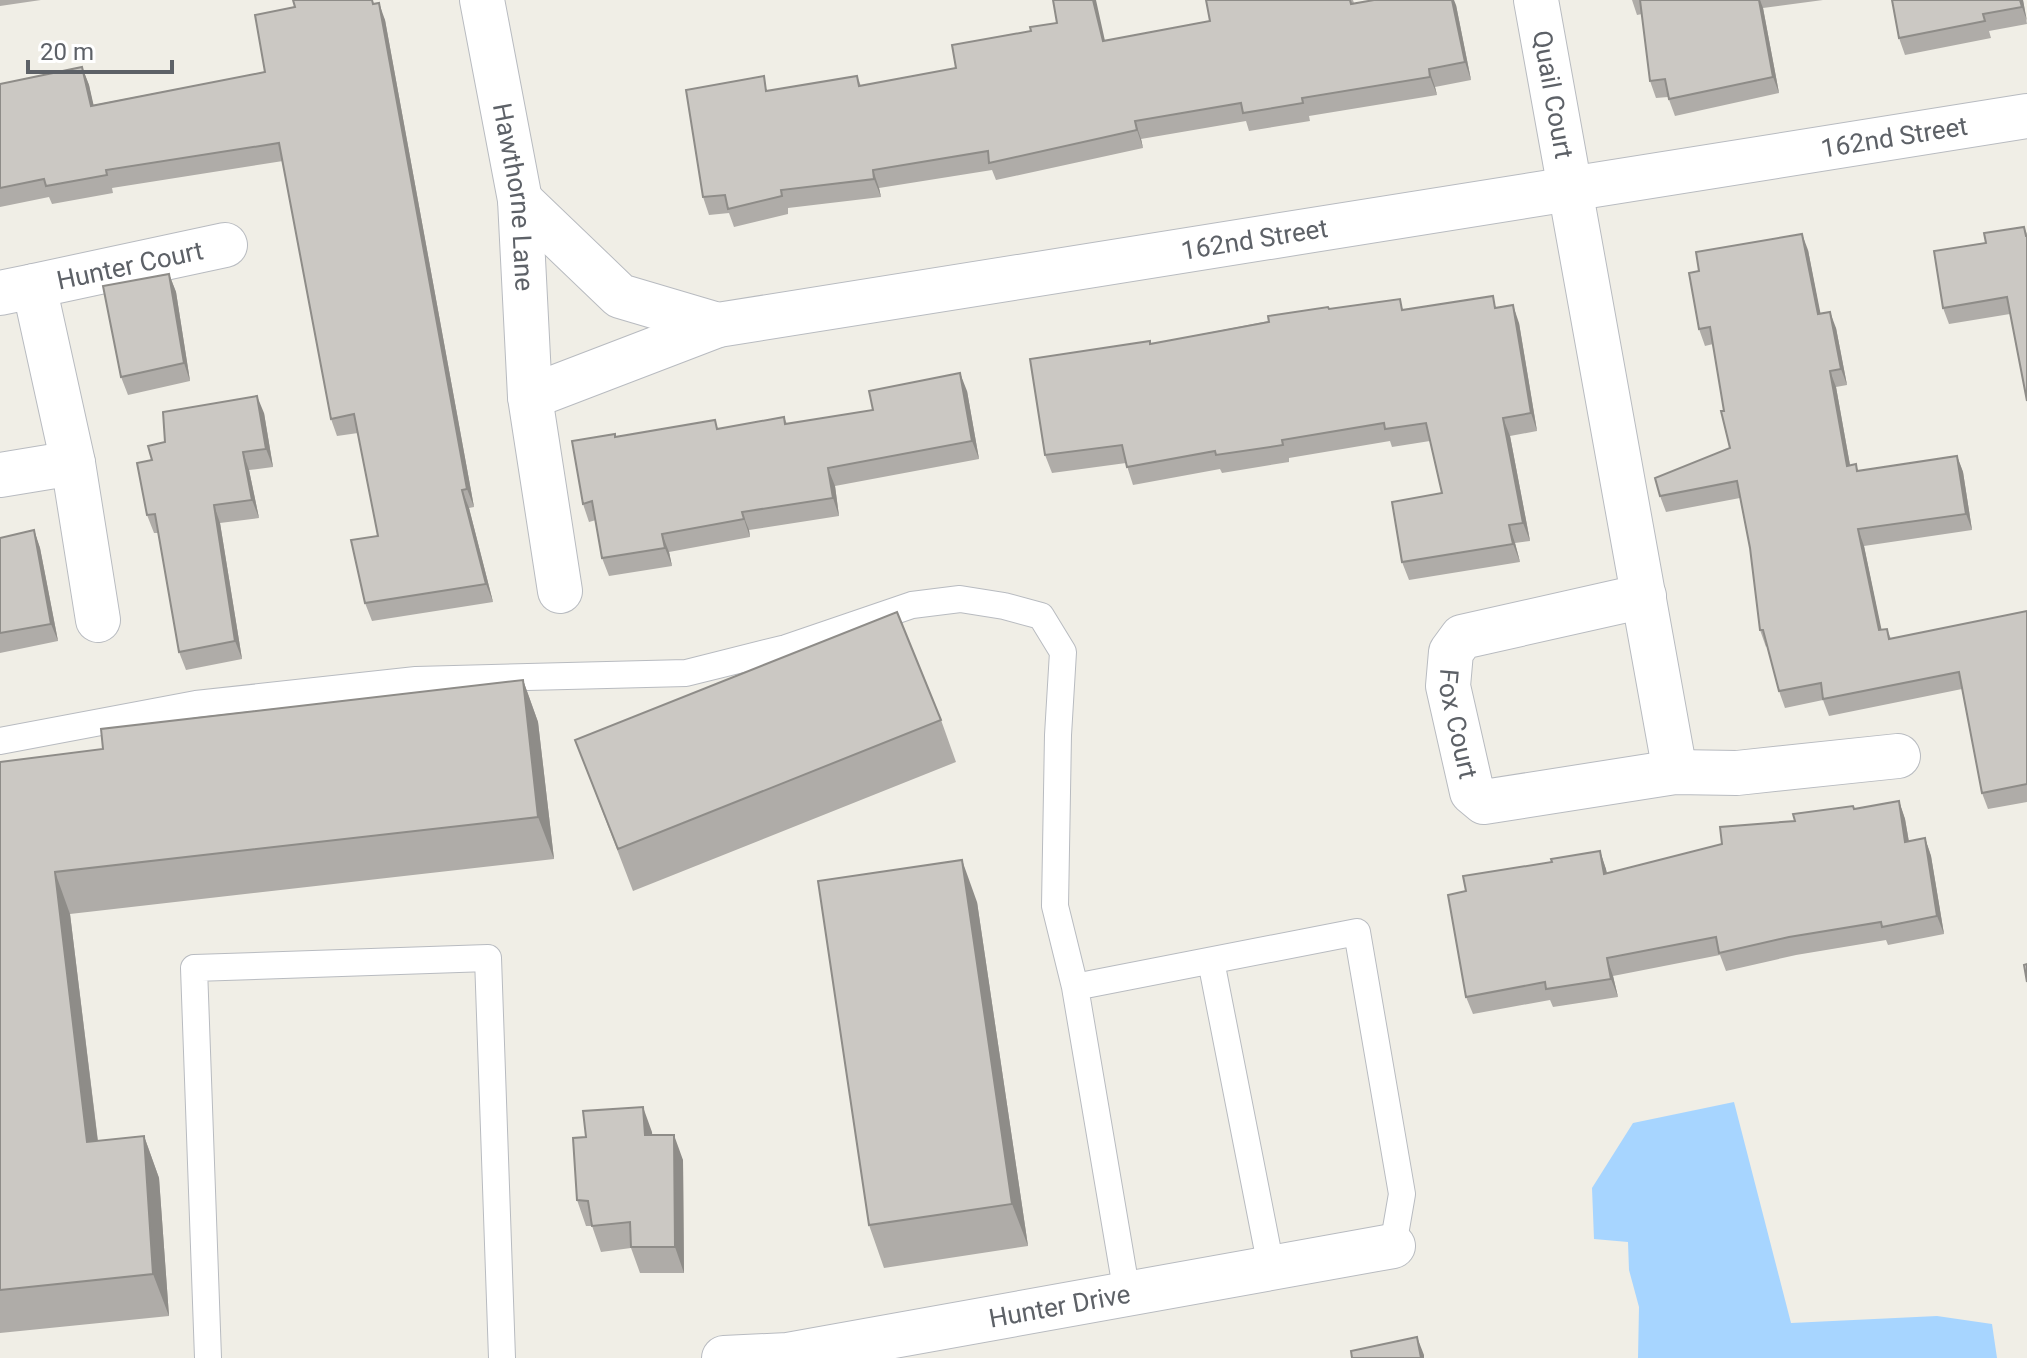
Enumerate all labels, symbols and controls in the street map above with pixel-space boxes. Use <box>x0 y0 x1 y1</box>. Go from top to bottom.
scale bar <box>28 24 172 74</box>
street label: Quail Court <box>1527 28 1579 161</box>
text: 20 m <box>40 38 94 66</box>
street label: Hawthorne Lane <box>487 101 540 292</box>
street label: 162nd Street <box>1819 111 1970 164</box>
street label: 162nd Street <box>1179 213 1330 266</box>
street label: Hunter Court <box>54 235 206 296</box>
street label: Fox Court <box>1433 667 1484 782</box>
street label: Hunter Drive <box>986 1279 1133 1334</box>

